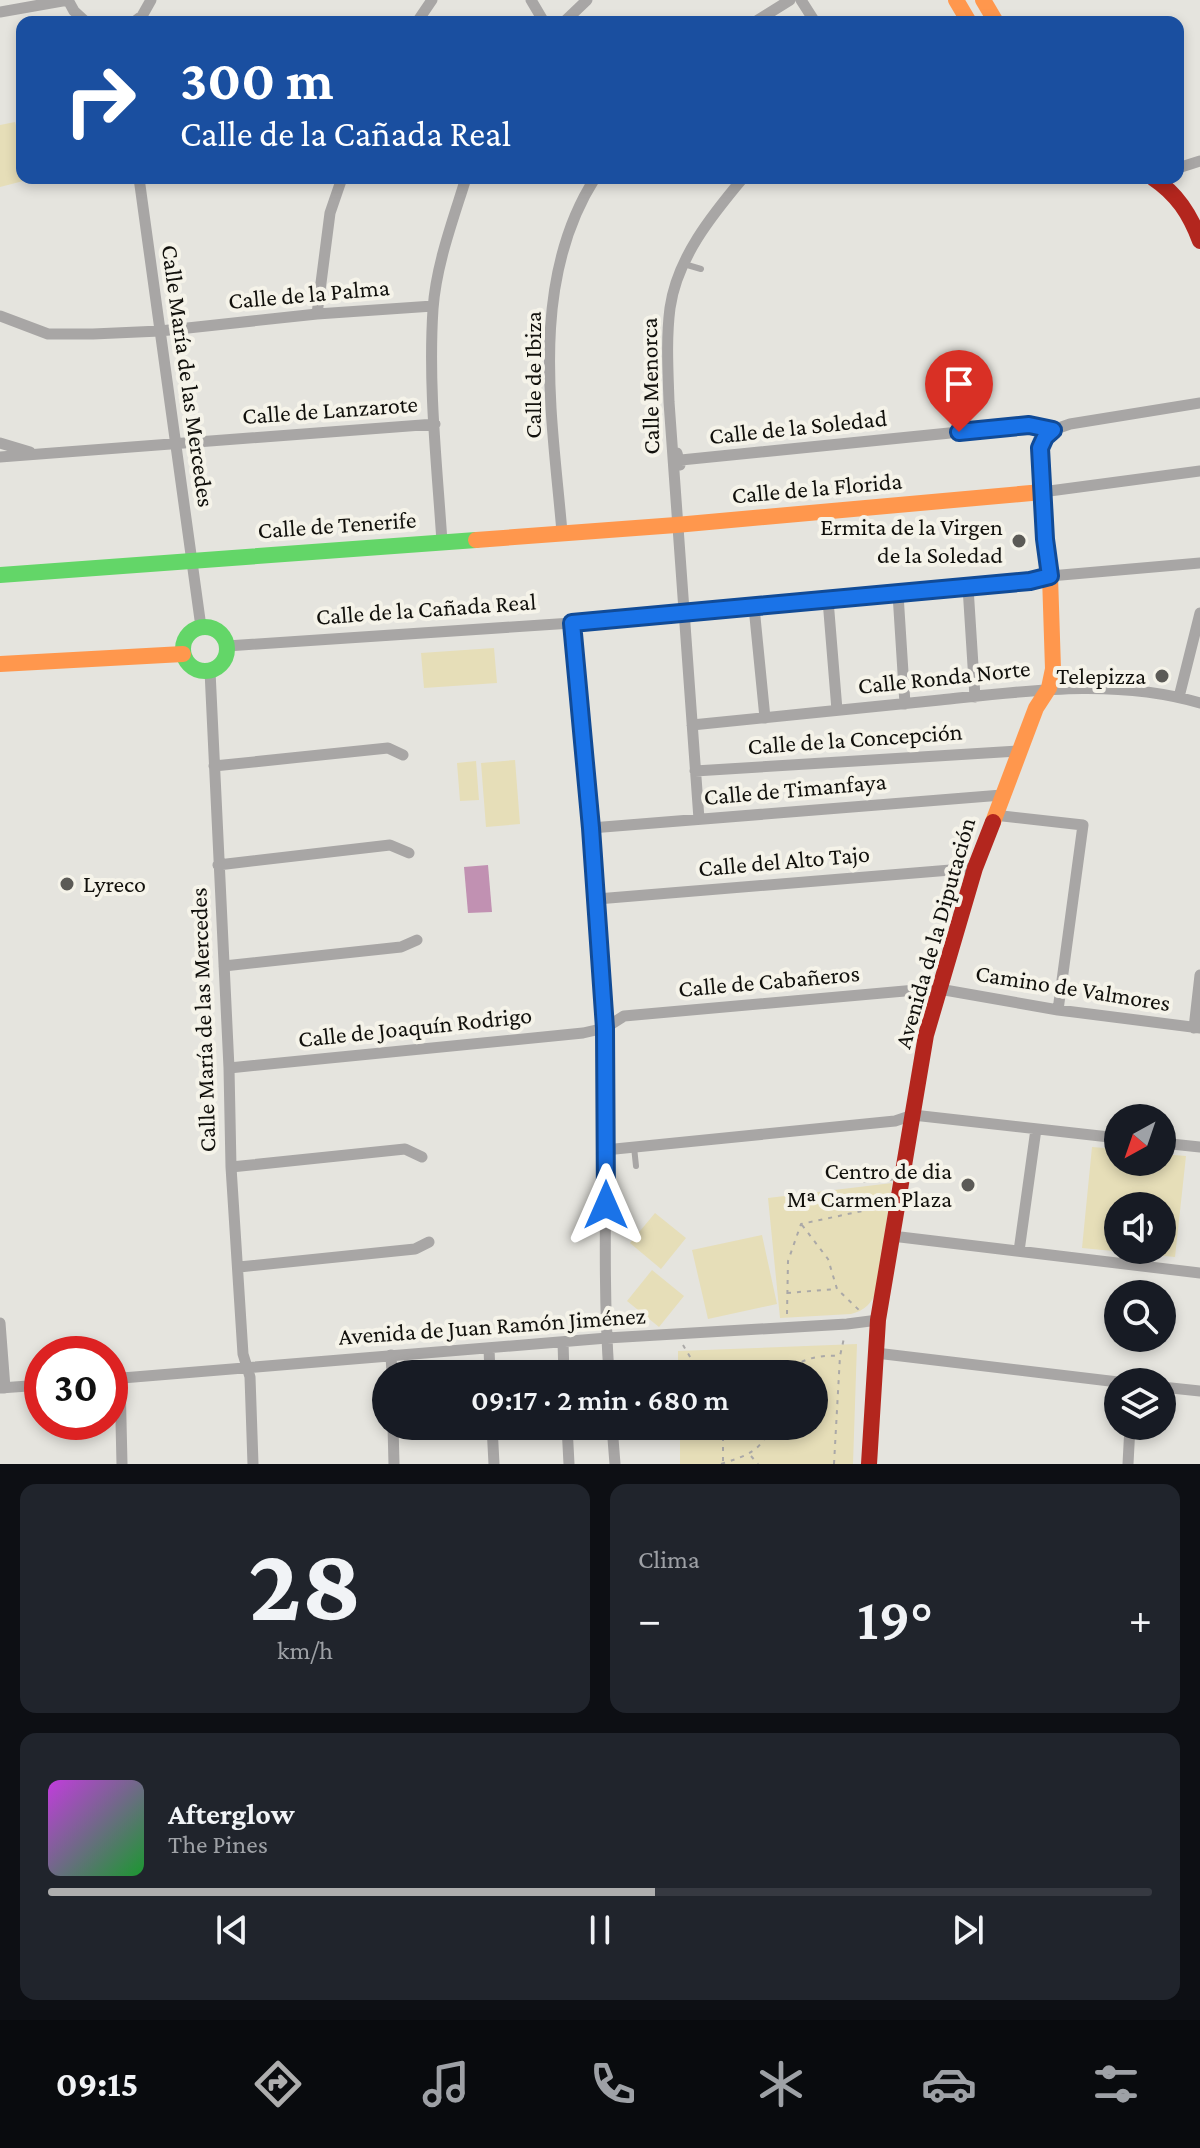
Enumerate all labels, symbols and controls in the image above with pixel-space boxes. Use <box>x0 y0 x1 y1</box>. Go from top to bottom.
icon: right <box>48 48 152 152</box>
text: 300 m <box>180 49 334 111</box>
text: Calle de la Cañada Real <box>180 114 511 154</box>
street label: Calle María de las Mercedes <box>157 243 220 509</box>
street label: Calle de la Palma <box>227 273 391 314</box>
street label: Calle de Ibiza <box>519 311 546 439</box>
street label: Calle Menorca <box>635 317 664 455</box>
pin <box>925 350 993 432</box>
icon: arrive <box>937 362 981 406</box>
street label: Calle de Lanzarote <box>241 390 419 429</box>
street label: Calle de la Soledad <box>708 404 889 449</box>
street label: Calle de la Florida <box>731 467 903 508</box>
street label: Calle de Tenerife <box>257 505 417 544</box>
place label: Ermita de la Virgen de la Soledad <box>820 513 1003 568</box>
marker: Ermita de la Virgen de la Soledad <box>1010 532 1028 550</box>
street label: Calle de la Cañada Real <box>315 587 537 630</box>
street label: Calle Ronda Norte <box>856 654 1032 699</box>
place label: Telepizza <box>1056 662 1146 689</box>
marker: Telepizza <box>1153 667 1171 685</box>
street label: Calle de la Concepción <box>747 718 963 759</box>
street label: Calle de Timanfaya <box>703 767 887 810</box>
street label: Avenida de la Diputación <box>889 814 980 1051</box>
street label: Calle del Alto Tajo <box>697 840 871 881</box>
place label: Lyreco <box>83 870 146 897</box>
marker: Lyreco <box>58 875 76 893</box>
street label: Calle María de las Mercedes <box>184 887 221 1153</box>
street label: Calle de Cabañeros <box>677 959 861 1002</box>
street label: Camino de Valmores <box>974 959 1172 1016</box>
street label: Calle de Joaquín Rodrigo <box>297 1001 533 1052</box>
north arrow <box>1104 1104 1176 1176</box>
map controls <box>1104 1104 1176 1440</box>
place label: Centro de dia Mª Carmen Plaza <box>787 1157 952 1212</box>
position arrow <box>564 1163 648 1247</box>
marker: Centro de dia Mª Carmen Plaza <box>959 1176 977 1194</box>
button: sound <box>1104 1192 1176 1264</box>
button: search <box>1104 1280 1176 1352</box>
street label: Avenida de Juan Ramón Jiménez <box>337 1301 646 1350</box>
speed limit sign: 30 <box>24 1336 128 1440</box>
button: layers <box>1104 1368 1176 1440</box>
text: 09:17 · 2 min · 680 m <box>471 1383 729 1416</box>
text: 28 <box>248 1526 362 1641</box>
text: Clima <box>638 1545 700 1574</box>
text: 19° <box>857 1585 933 1652</box>
text: − <box>638 1595 661 1643</box>
text: + <box>1129 1595 1152 1643</box>
text: km/h <box>277 1636 333 1665</box>
text: Afterglow <box>168 1797 295 1830</box>
text: The Pines <box>168 1830 268 1859</box>
icon: previous <box>210 1908 254 1952</box>
icon: pause <box>578 1908 622 1952</box>
icon: next <box>946 1908 990 1952</box>
icon: directions <box>250 2056 306 2112</box>
icon: music <box>418 2056 474 2112</box>
icon: phone <box>585 2056 641 2112</box>
icon: climate <box>753 2056 809 2112</box>
icon: car <box>921 2056 977 2112</box>
icon: filters <box>1088 2056 1144 2112</box>
text: 09:15 <box>56 2064 138 2104</box>

